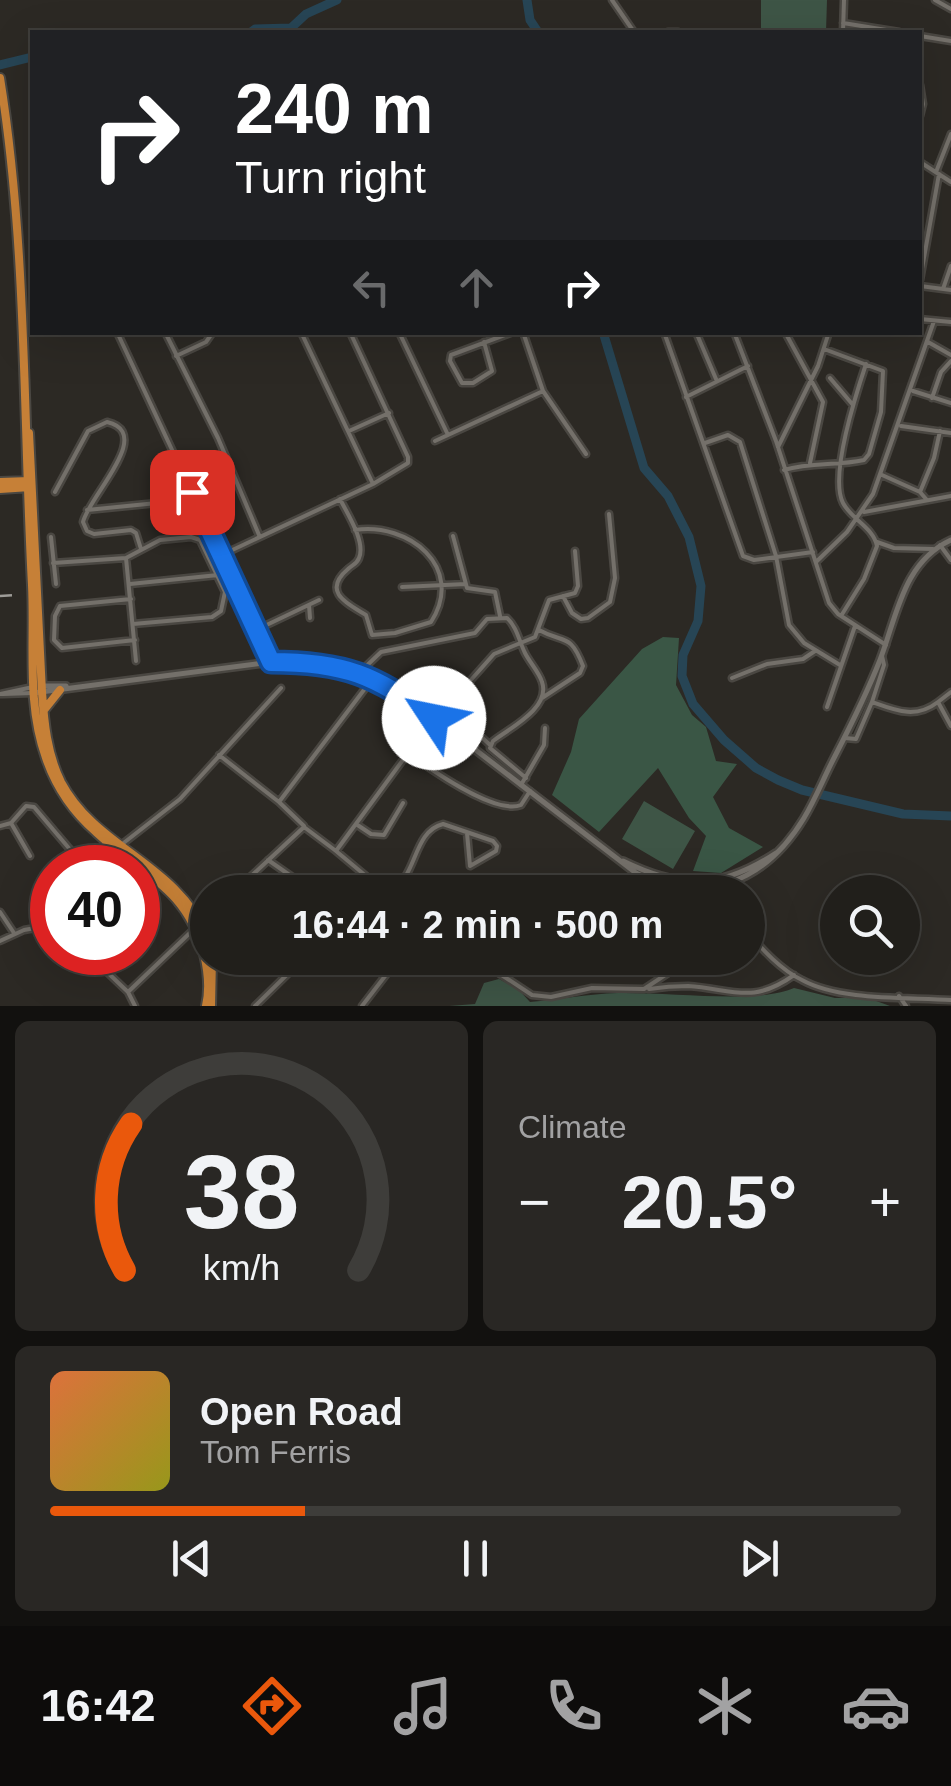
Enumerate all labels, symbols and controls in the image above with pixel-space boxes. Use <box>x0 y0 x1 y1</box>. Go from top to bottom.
icon: right <box>70 70 200 200</box>
text: 240 m <box>235 70 433 148</box>
text: Turn right <box>235 152 426 203</box>
icon: left <box>344 260 399 315</box>
icon: ahead <box>449 260 504 315</box>
icon: right <box>554 260 609 315</box>
pin <box>150 450 235 535</box>
icon: arrive <box>165 465 220 520</box>
position arrow <box>382 666 486 770</box>
speed limit sign: 40 <box>30 845 160 975</box>
map controls <box>820 875 920 975</box>
button: search <box>820 875 920 975</box>
text: 16:44 · 2 min · 500 m <box>292 904 663 946</box>
text: Climate <box>518 1109 626 1145</box>
text: 38 <box>184 1134 299 1250</box>
text: 20.5° <box>622 1160 797 1244</box>
text: − <box>518 1171 550 1233</box>
text: + <box>869 1171 901 1233</box>
text: km/h <box>203 1248 280 1288</box>
text: Open Road <box>200 1391 403 1433</box>
text: Tom Ferris <box>200 1434 351 1470</box>
icon: previous <box>164 1531 219 1586</box>
icon: pause <box>448 1531 503 1586</box>
icon: next <box>732 1531 787 1586</box>
icon: directions <box>237 1671 307 1741</box>
icon: music <box>388 1671 458 1741</box>
icon: phone <box>539 1671 609 1741</box>
icon: climate <box>690 1671 760 1741</box>
icon: car <box>841 1671 911 1741</box>
text: 16:42 <box>40 1680 156 1731</box>

